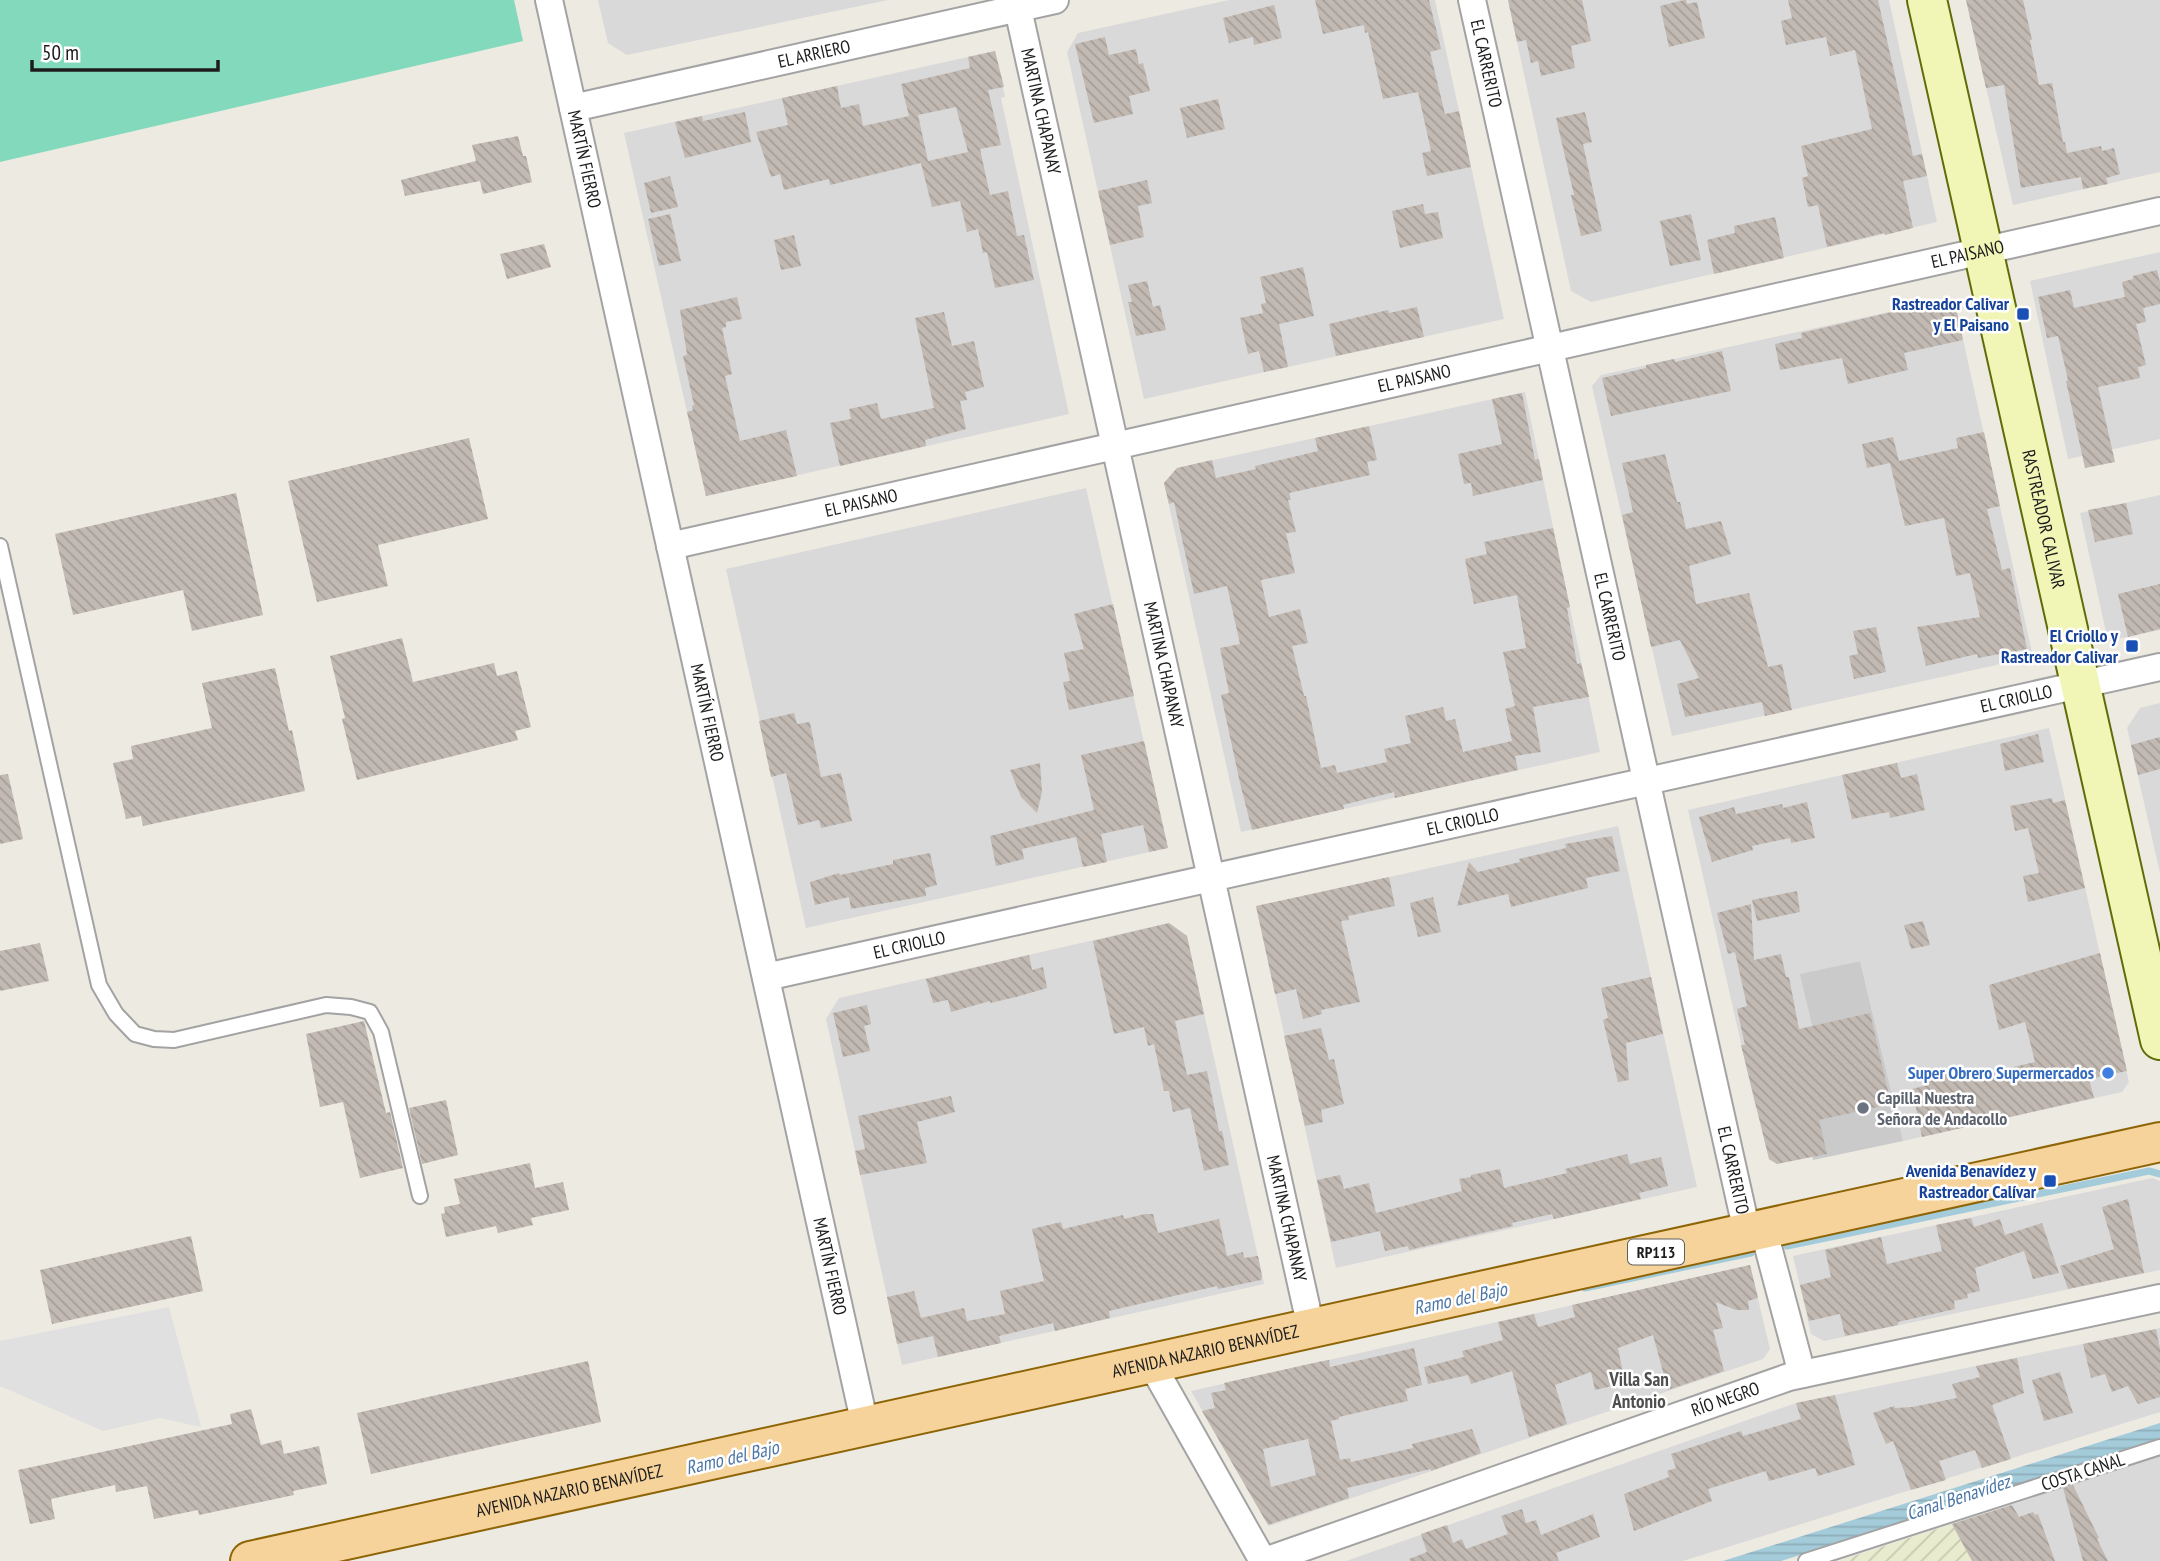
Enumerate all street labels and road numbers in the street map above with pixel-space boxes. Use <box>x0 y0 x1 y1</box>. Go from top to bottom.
street label: EL CARRERITO <box>1466 17 1508 110</box>
street label: EL ARRIERO <box>775 34 852 73</box>
street label: MARTINA CHAPANAY <box>1016 46 1067 177</box>
street label: MARTÍN FIERRO <box>563 108 607 210</box>
street label: EL PAISANO <box>1929 234 2006 273</box>
street label: EL PAISANO <box>1376 359 1453 397</box>
street label: RASTREADOR CALIVAR <box>2017 447 2071 591</box>
street label: EL PAISANO <box>822 483 900 522</box>
street label: EL CARRERITO <box>1589 570 1631 663</box>
street label: MARTINA CHAPANAY <box>1139 599 1190 731</box>
street label: MARTÍN FIERRO <box>686 661 730 764</box>
street label: EL CRIOLLO <box>1978 679 2055 718</box>
street label: EL CRIOLLO <box>1425 802 1501 841</box>
street label: EL CRIOLLO <box>871 925 948 964</box>
street label: EL CARRERITO <box>1713 1124 1755 1217</box>
street label: MARTINA CHAPANAY <box>1262 1153 1313 1284</box>
street label: MARTÍN FIERRO <box>808 1215 852 1317</box>
road number: RP113 <box>1628 1240 1684 1264</box>
street label: AVENIDA NAZARIO BENAVÍDEZ <box>1110 1319 1301 1383</box>
street label: RÍO NEGRO <box>1688 1376 1763 1421</box>
street label: COSTA CANAL <box>2038 1447 2128 1496</box>
street label: AVENIDA NAZARIO BENAVÍDEZ <box>474 1459 665 1522</box>

